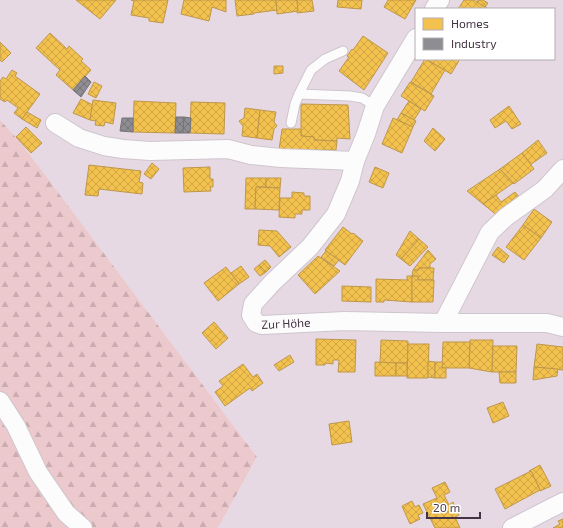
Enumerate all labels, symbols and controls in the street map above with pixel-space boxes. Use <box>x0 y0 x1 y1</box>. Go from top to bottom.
legend <box>415 8 555 60</box>
text: Homes <box>451 16 489 30</box>
text: Industry <box>451 36 497 50</box>
street label: Zur Höhe <box>261 315 311 331</box>
scale bar <box>427 494 480 520</box>
text: 20 m <box>433 500 460 514</box>

